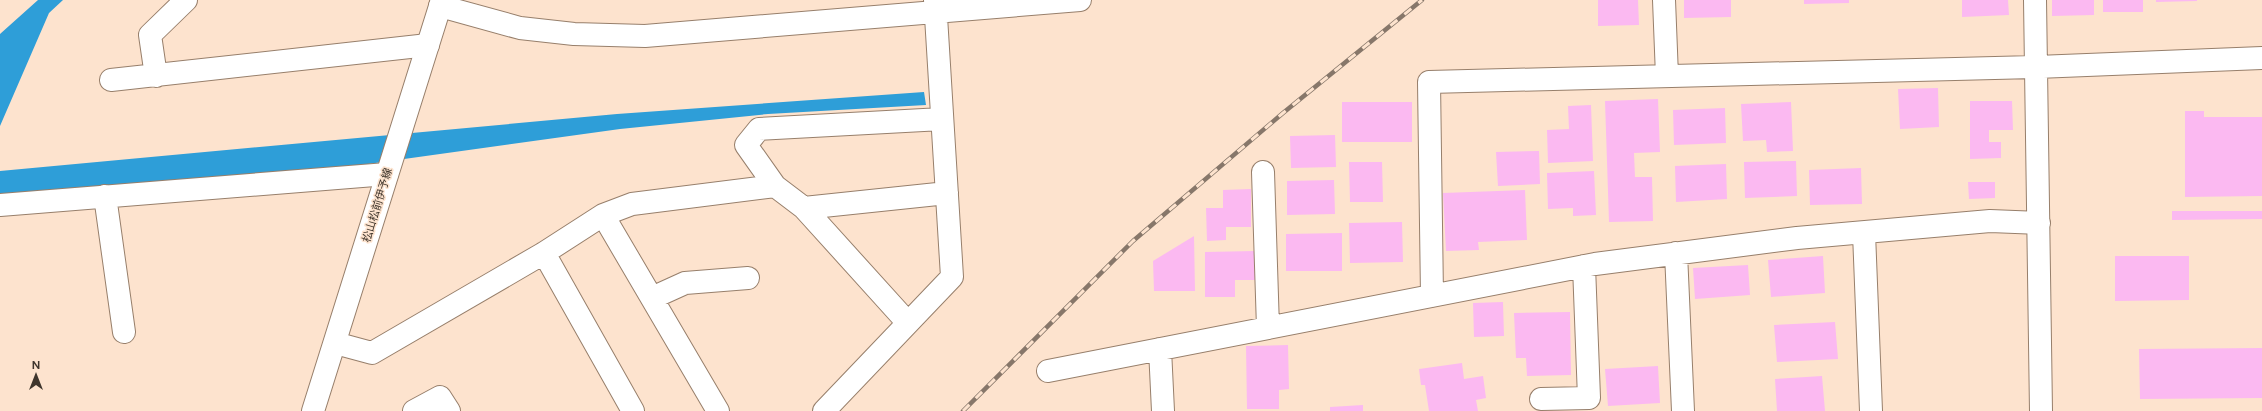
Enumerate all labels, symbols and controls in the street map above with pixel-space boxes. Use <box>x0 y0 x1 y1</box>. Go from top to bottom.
street label: 松山松前伊予線 <box>360 166 395 244</box>
north arrow <box>16 355 56 395</box>
text: N <box>32 359 40 372</box>

